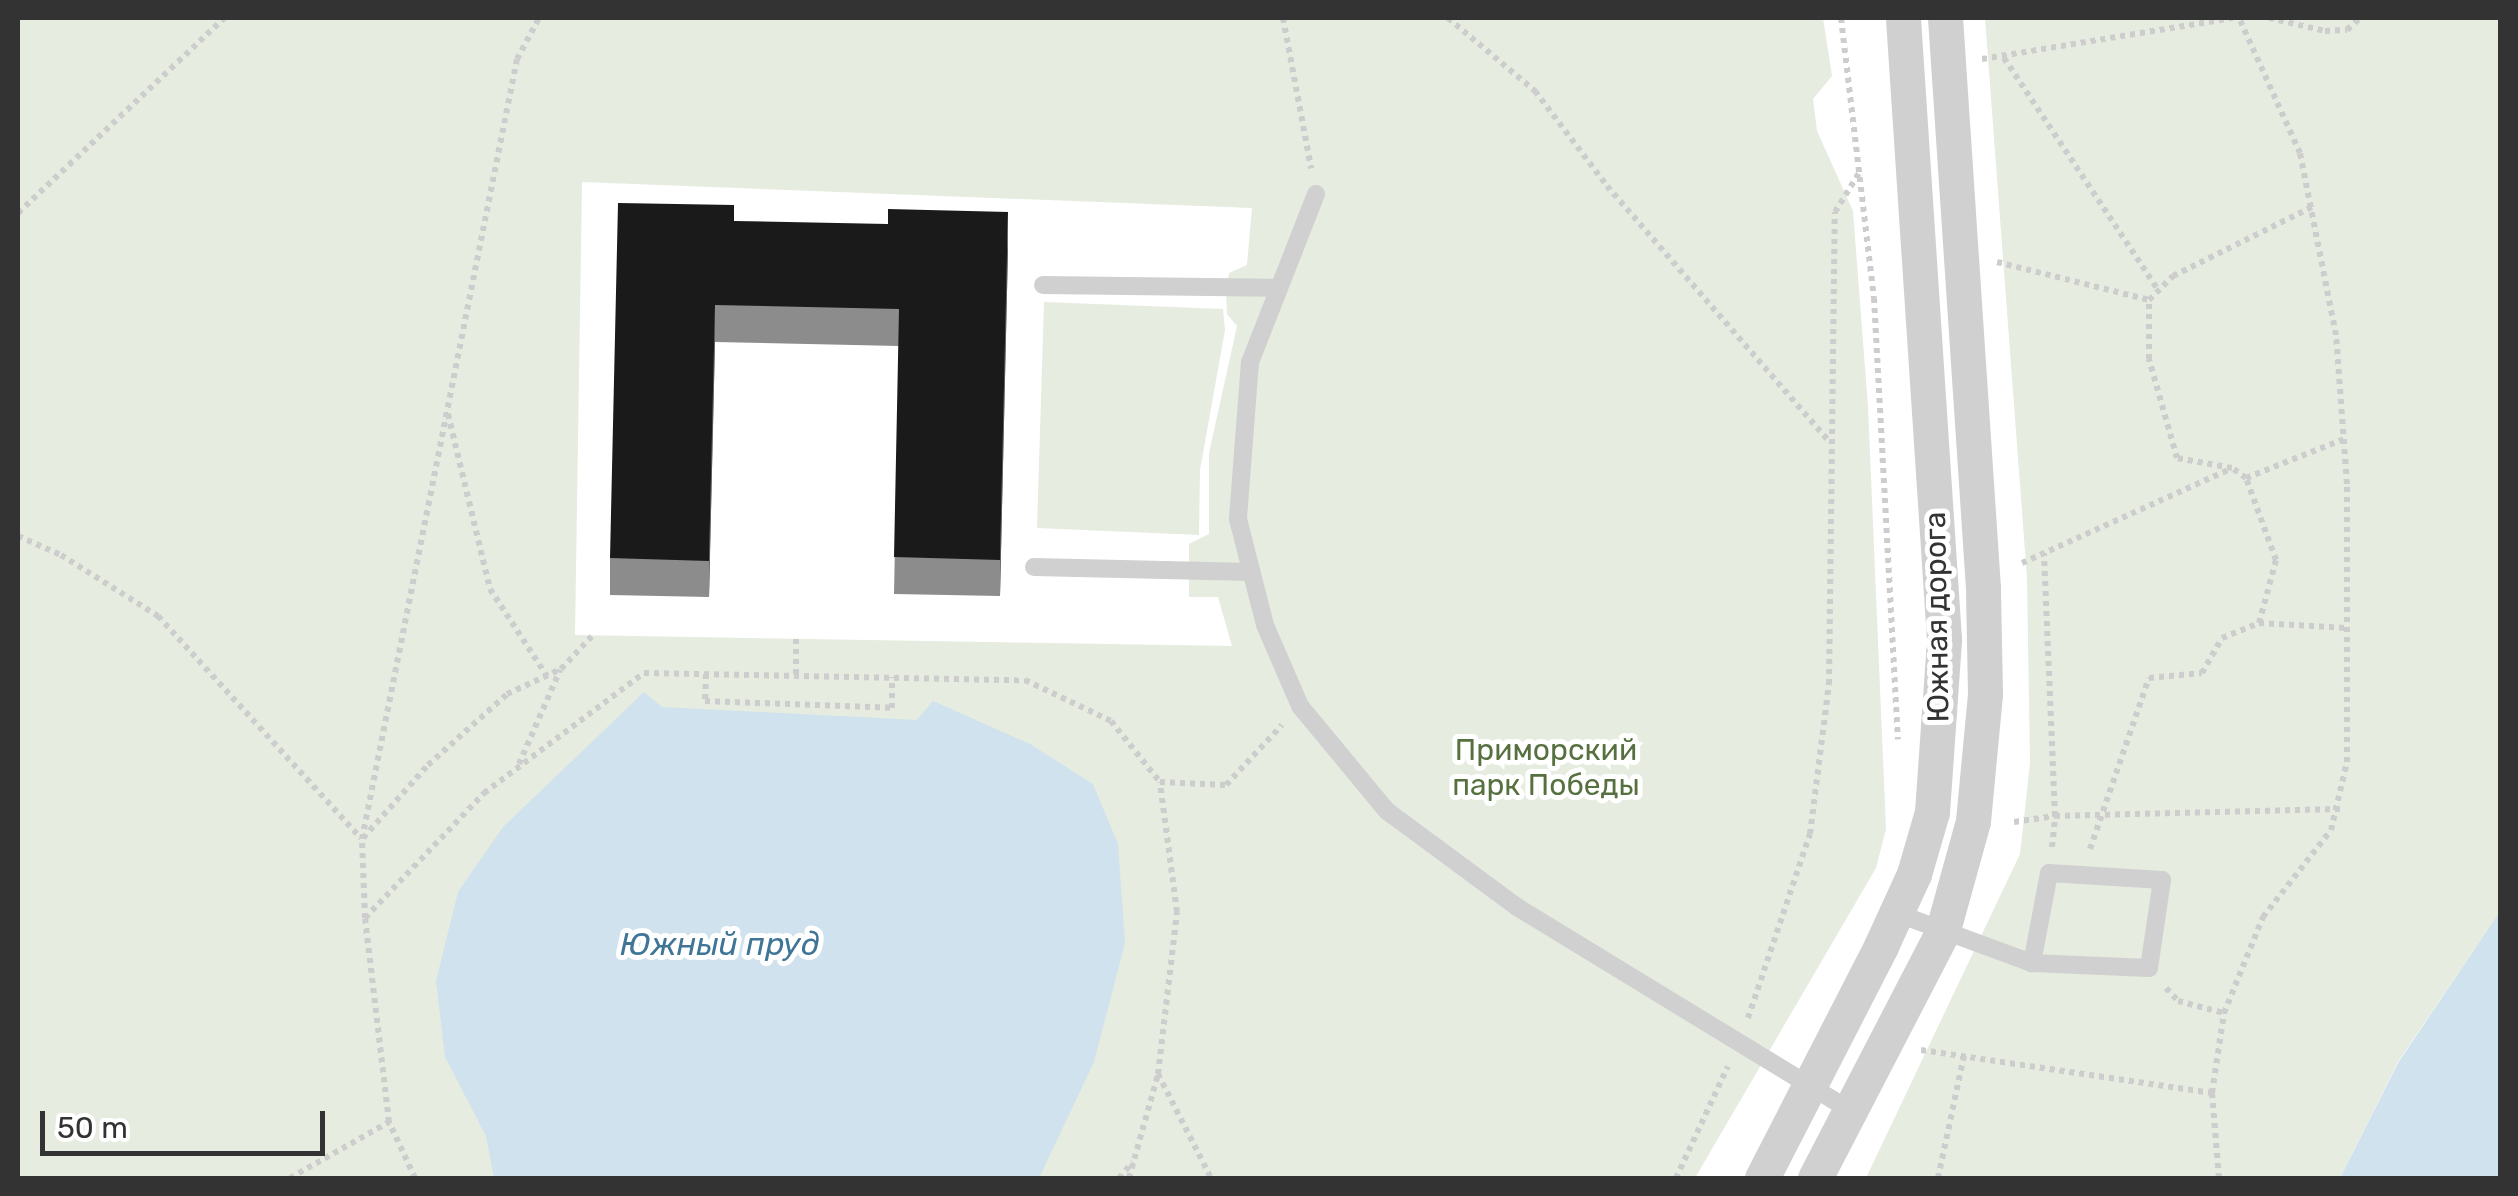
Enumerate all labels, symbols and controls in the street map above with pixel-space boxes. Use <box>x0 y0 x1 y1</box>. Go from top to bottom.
street label: Южная дорога <box>1917 511 1957 723</box>
park label: Приморский парк Победы <box>1452 732 1640 802</box>
water label: Южный пруд <box>620 925 820 963</box>
scale bar <box>45 1091 330 1153</box>
text: 50 m <box>57 1110 128 1146</box>

